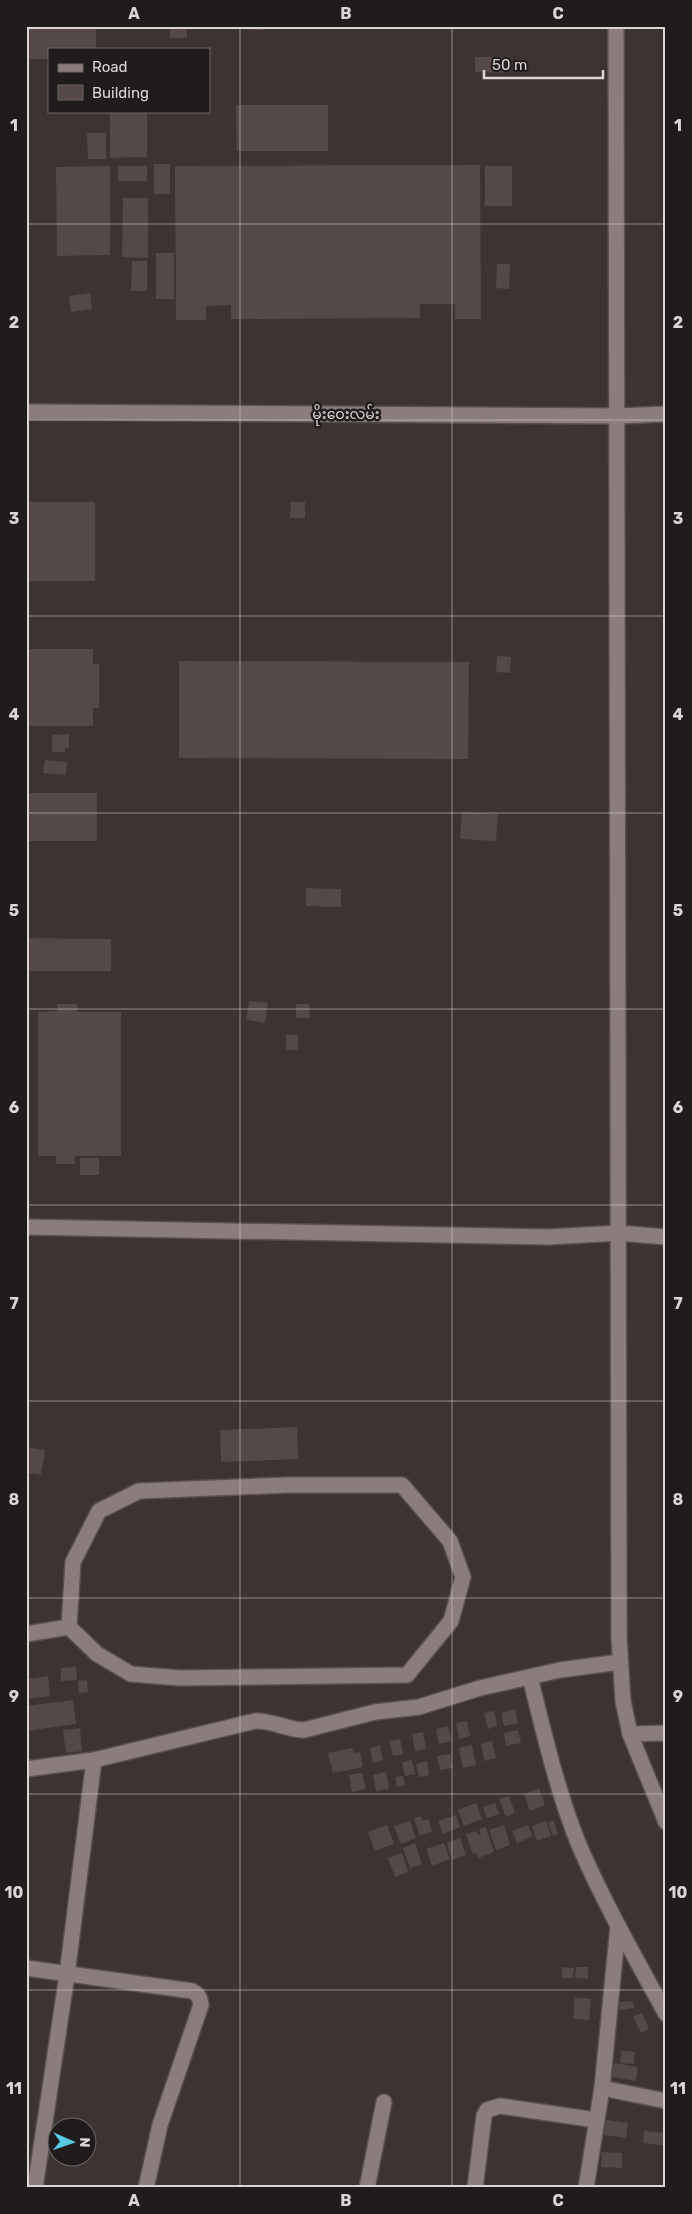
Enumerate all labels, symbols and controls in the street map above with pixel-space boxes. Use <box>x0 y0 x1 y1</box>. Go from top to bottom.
text: A <box>128 4 140 23</box>
text: B <box>340 4 352 23</box>
text: C <box>552 4 564 23</box>
legend <box>48 48 210 112</box>
scale bar <box>484 48 603 80</box>
text: 50 m <box>492 56 527 74</box>
text: Road <box>92 58 128 76</box>
text: Building <box>92 84 149 102</box>
text: 1 <box>10 116 18 135</box>
text: 1 <box>674 116 682 135</box>
text: 2 <box>9 313 19 332</box>
text: 2 <box>673 313 683 332</box>
street label: မိုးဝေးလမ်း <box>312 404 380 426</box>
text: 3 <box>9 509 19 528</box>
text: 3 <box>673 509 683 528</box>
text: 4 <box>9 705 20 724</box>
text: 4 <box>673 705 684 724</box>
text: 5 <box>9 901 19 920</box>
text: 5 <box>673 901 683 920</box>
text: 6 <box>9 1098 19 1117</box>
text: 6 <box>673 1098 683 1117</box>
text: 7 <box>9 1294 19 1313</box>
text: 7 <box>673 1294 683 1313</box>
text: 8 <box>9 1490 20 1509</box>
text: 8 <box>673 1490 684 1509</box>
text: 9 <box>9 1687 19 1706</box>
text: 9 <box>673 1687 683 1706</box>
text: 10 <box>5 1883 24 1902</box>
text: 10 <box>669 1883 688 1902</box>
text: 11 <box>6 2079 22 2098</box>
text: 11 <box>670 2079 686 2098</box>
north arrow <box>48 2116 98 2166</box>
text: N <box>76 2137 93 2148</box>
text: A <box>128 2191 140 2210</box>
text: B <box>340 2191 352 2210</box>
text: C <box>552 2191 564 2210</box>

